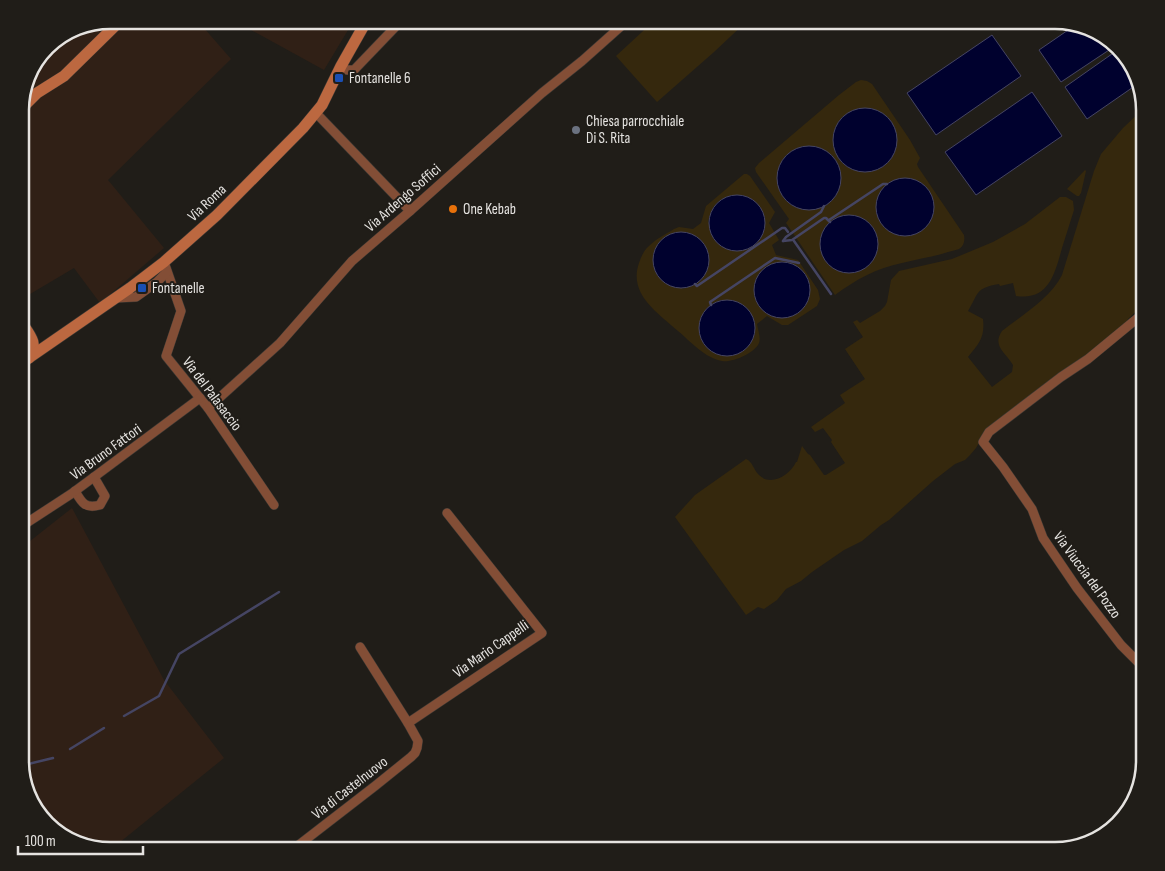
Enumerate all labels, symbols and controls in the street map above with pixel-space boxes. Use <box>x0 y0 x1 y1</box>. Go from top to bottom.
place label: Fontanelle 6 <box>349 69 411 88</box>
marker: Fontanelle 6 <box>333 72 345 84</box>
place label: Chiesa parrocchiale Di S. Rita <box>586 112 684 148</box>
marker: Chiesa parrocchiale Di S. Rita <box>570 124 582 136</box>
street label: Via Ardengo Soffici <box>361 160 445 236</box>
street label: Via Roma <box>184 180 230 226</box>
place label: One Kebab <box>463 200 516 219</box>
marker: One Kebab <box>447 203 459 215</box>
place label: Fontanelle <box>152 279 205 298</box>
marker: Fontanelle <box>136 282 148 294</box>
street label: Via del Palasaccio <box>178 353 246 435</box>
street label: Via Bruno Fattori <box>67 420 146 484</box>
street label: Via Viuccia del Pozzo <box>1049 528 1125 622</box>
street label: Via Mario Cappelli <box>449 616 533 682</box>
street label: Via di Castelnuovo <box>308 752 392 824</box>
scale bar <box>18 824 142 856</box>
text: 100 m <box>25 832 56 851</box>

